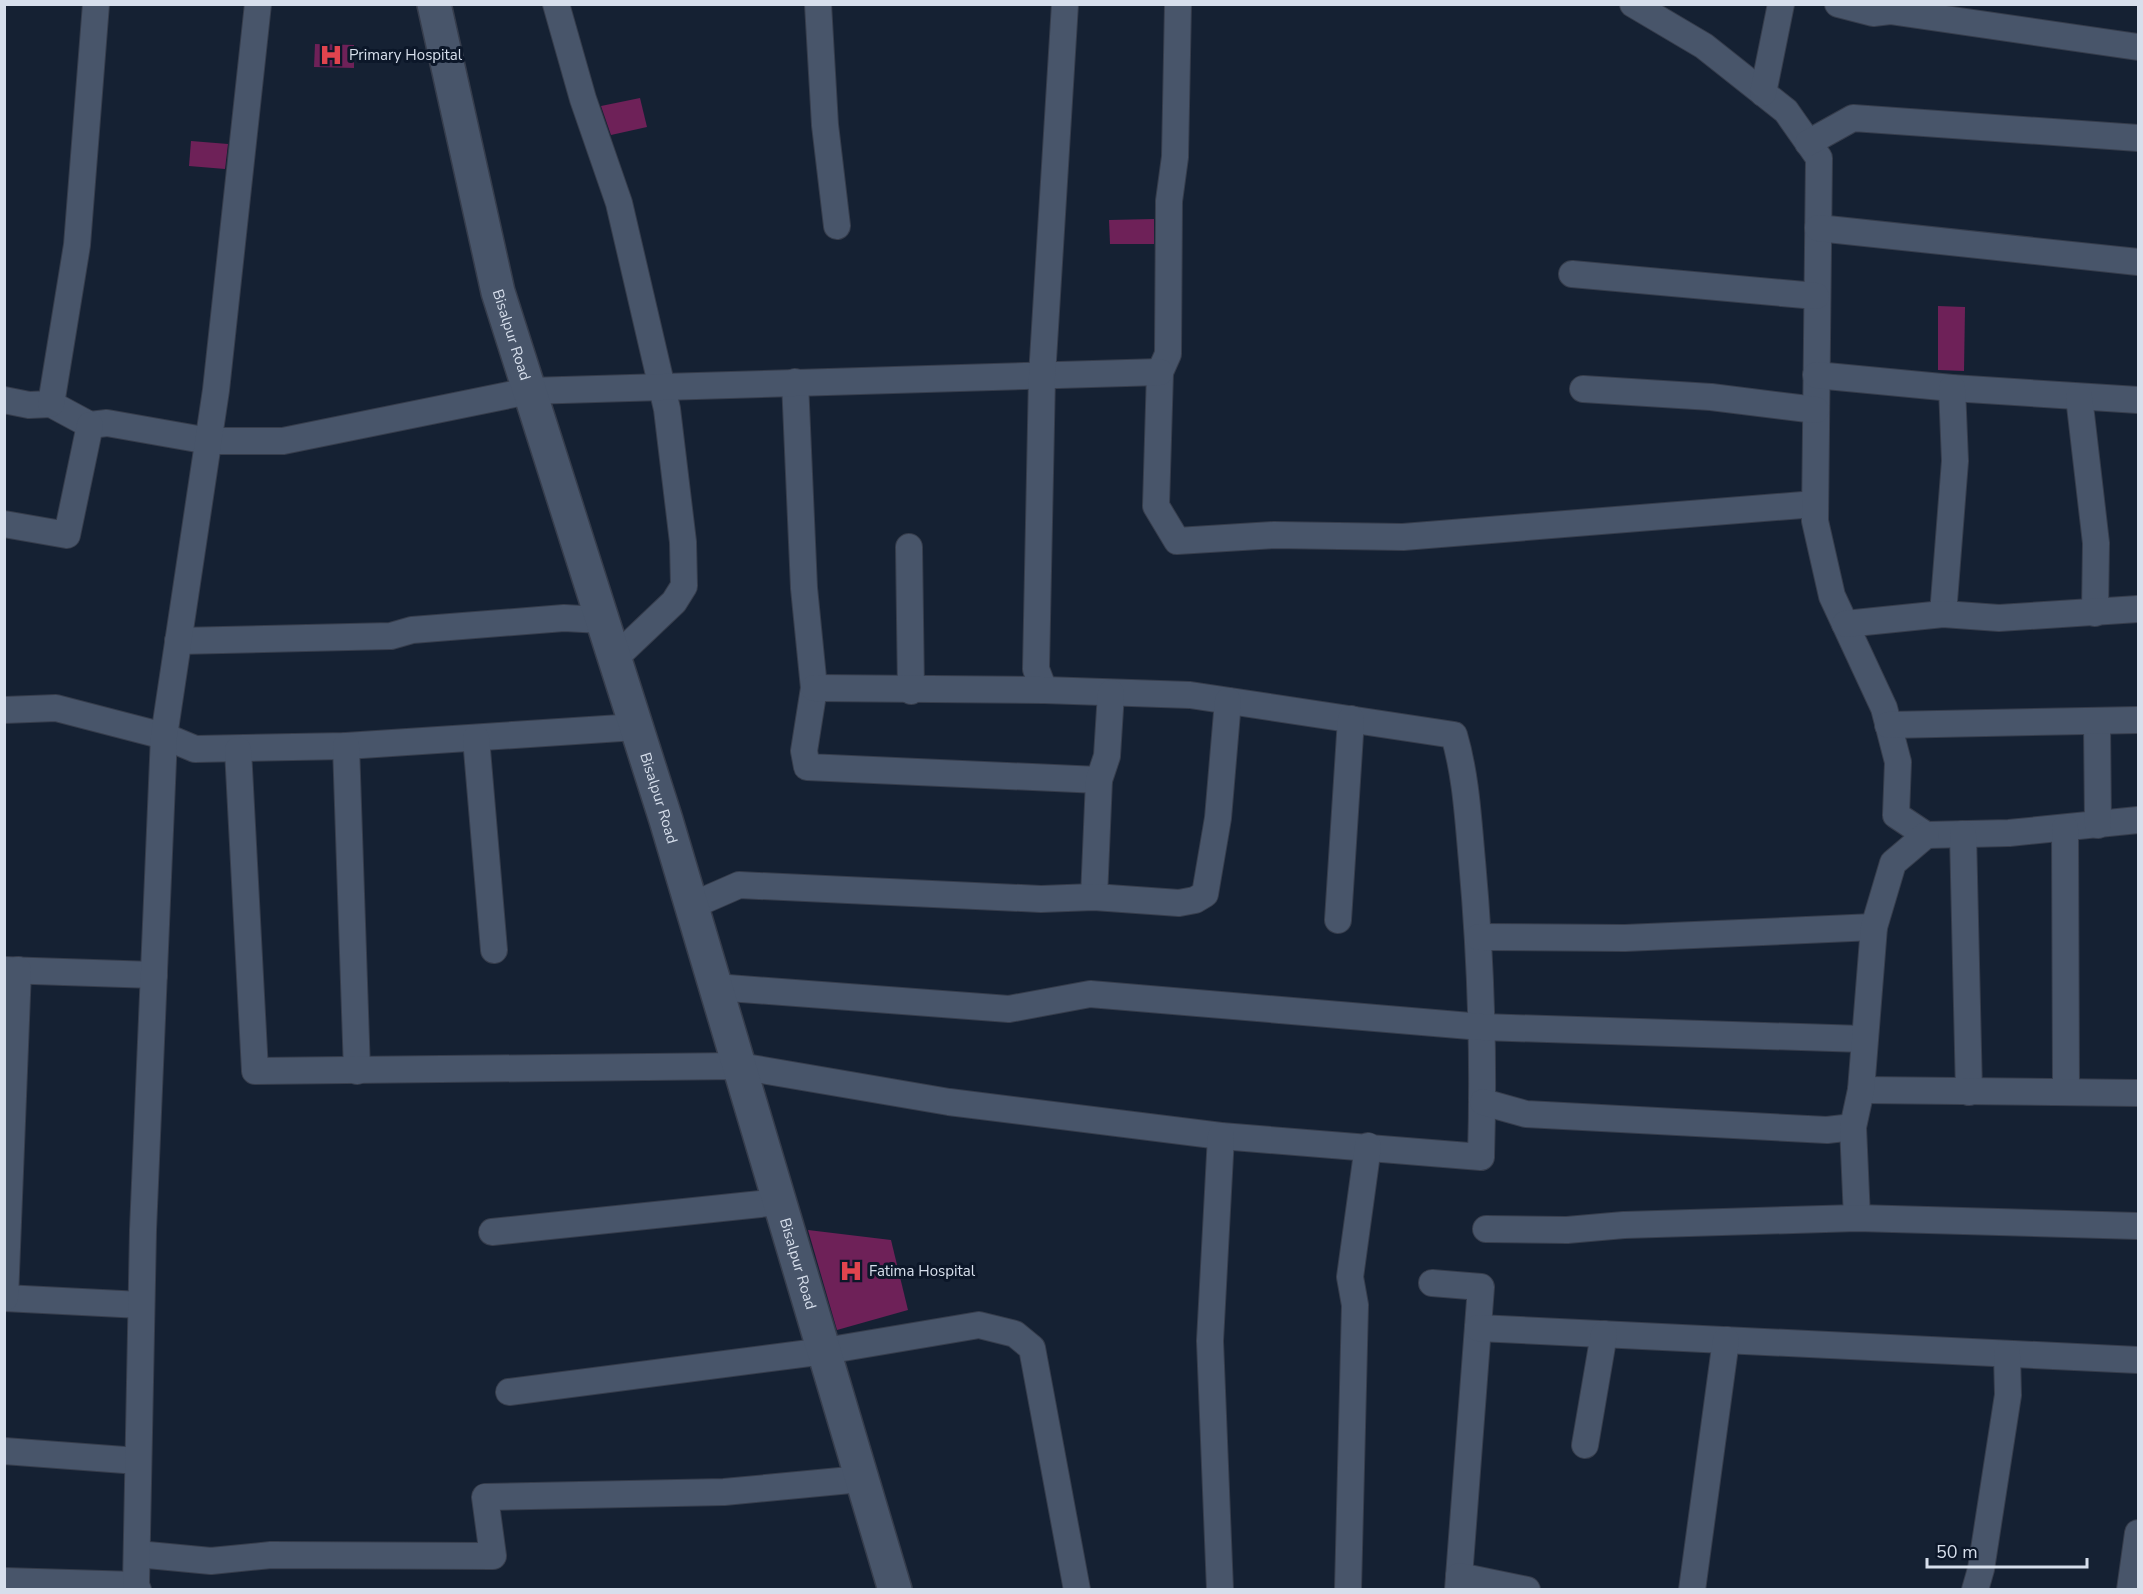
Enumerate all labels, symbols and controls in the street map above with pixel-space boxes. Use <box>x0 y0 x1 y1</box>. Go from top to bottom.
hospital icon: Primary Hospital <box>318 42 344 68</box>
place label: Primary Hospital <box>349 45 463 65</box>
street label: Bisalpur Road <box>488 287 536 383</box>
street label: Bisalpur Road <box>635 750 682 846</box>
street label: Bisalpur Road <box>775 1216 821 1312</box>
hospital icon: Fatima Hospital <box>838 1258 864 1284</box>
place label: Fatima Hospital <box>869 1261 976 1281</box>
scale bar <box>1927 1531 2088 1569</box>
text: 50 m <box>1936 1540 1978 1564</box>

